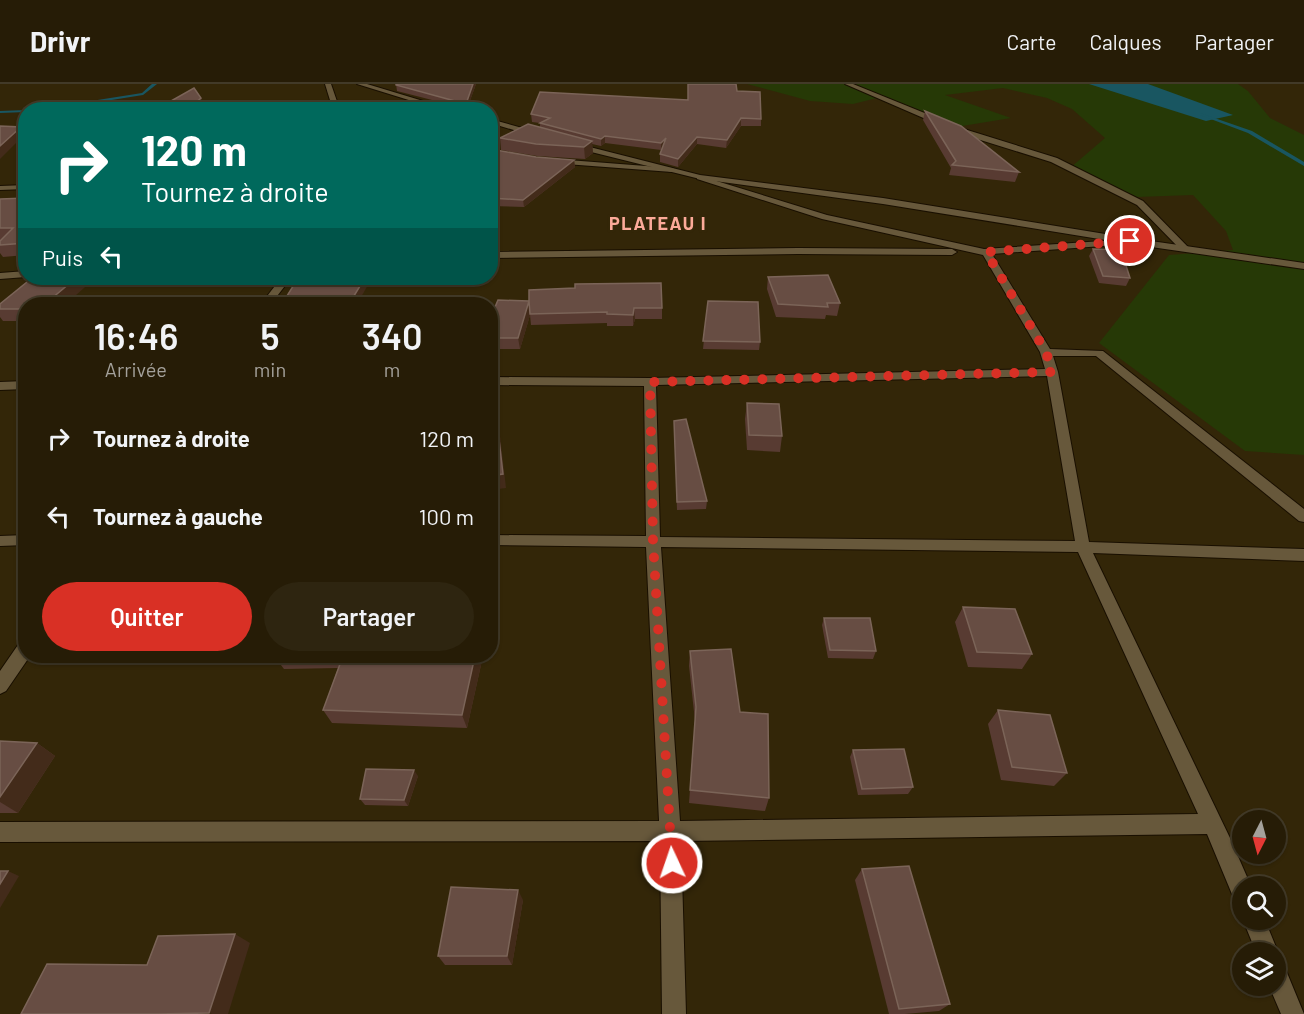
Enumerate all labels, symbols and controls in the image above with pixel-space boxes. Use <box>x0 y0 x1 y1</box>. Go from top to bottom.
text: Drivr <box>30 24 90 58</box>
text: Carte <box>1007 29 1056 54</box>
text: Calques <box>1089 29 1162 54</box>
text: Partager <box>1195 29 1274 54</box>
text: 120 m <box>141 124 247 174</box>
icon: right <box>42 126 120 204</box>
text: Tournez à droite <box>141 175 329 207</box>
district label: PLATEAU I <box>609 212 707 234</box>
pin <box>1104 215 1155 266</box>
icon: arrive <box>1113 224 1146 257</box>
icon: left <box>95 240 128 273</box>
text: Puis <box>42 244 83 270</box>
text: 16:46 <box>94 314 178 357</box>
text: 5 <box>260 314 280 357</box>
text: 340 <box>362 314 422 357</box>
text: Arrivée <box>105 357 167 381</box>
text: min <box>254 357 286 381</box>
text: m <box>384 357 400 381</box>
icon: right <box>42 422 75 455</box>
text: Tournez à droite <box>93 425 250 451</box>
text: 120 m <box>419 425 474 451</box>
icon: left <box>42 500 75 533</box>
text: Tournez à gauche <box>93 503 263 529</box>
text: 100 m <box>419 503 474 529</box>
button: Quitter <box>42 582 252 651</box>
button: Partager <box>264 582 474 651</box>
north arrow <box>1232 810 1286 864</box>
map controls <box>1232 810 1286 996</box>
position arrow <box>640 831 704 895</box>
button: search <box>1232 876 1286 930</box>
button: layers <box>1232 942 1286 996</box>

